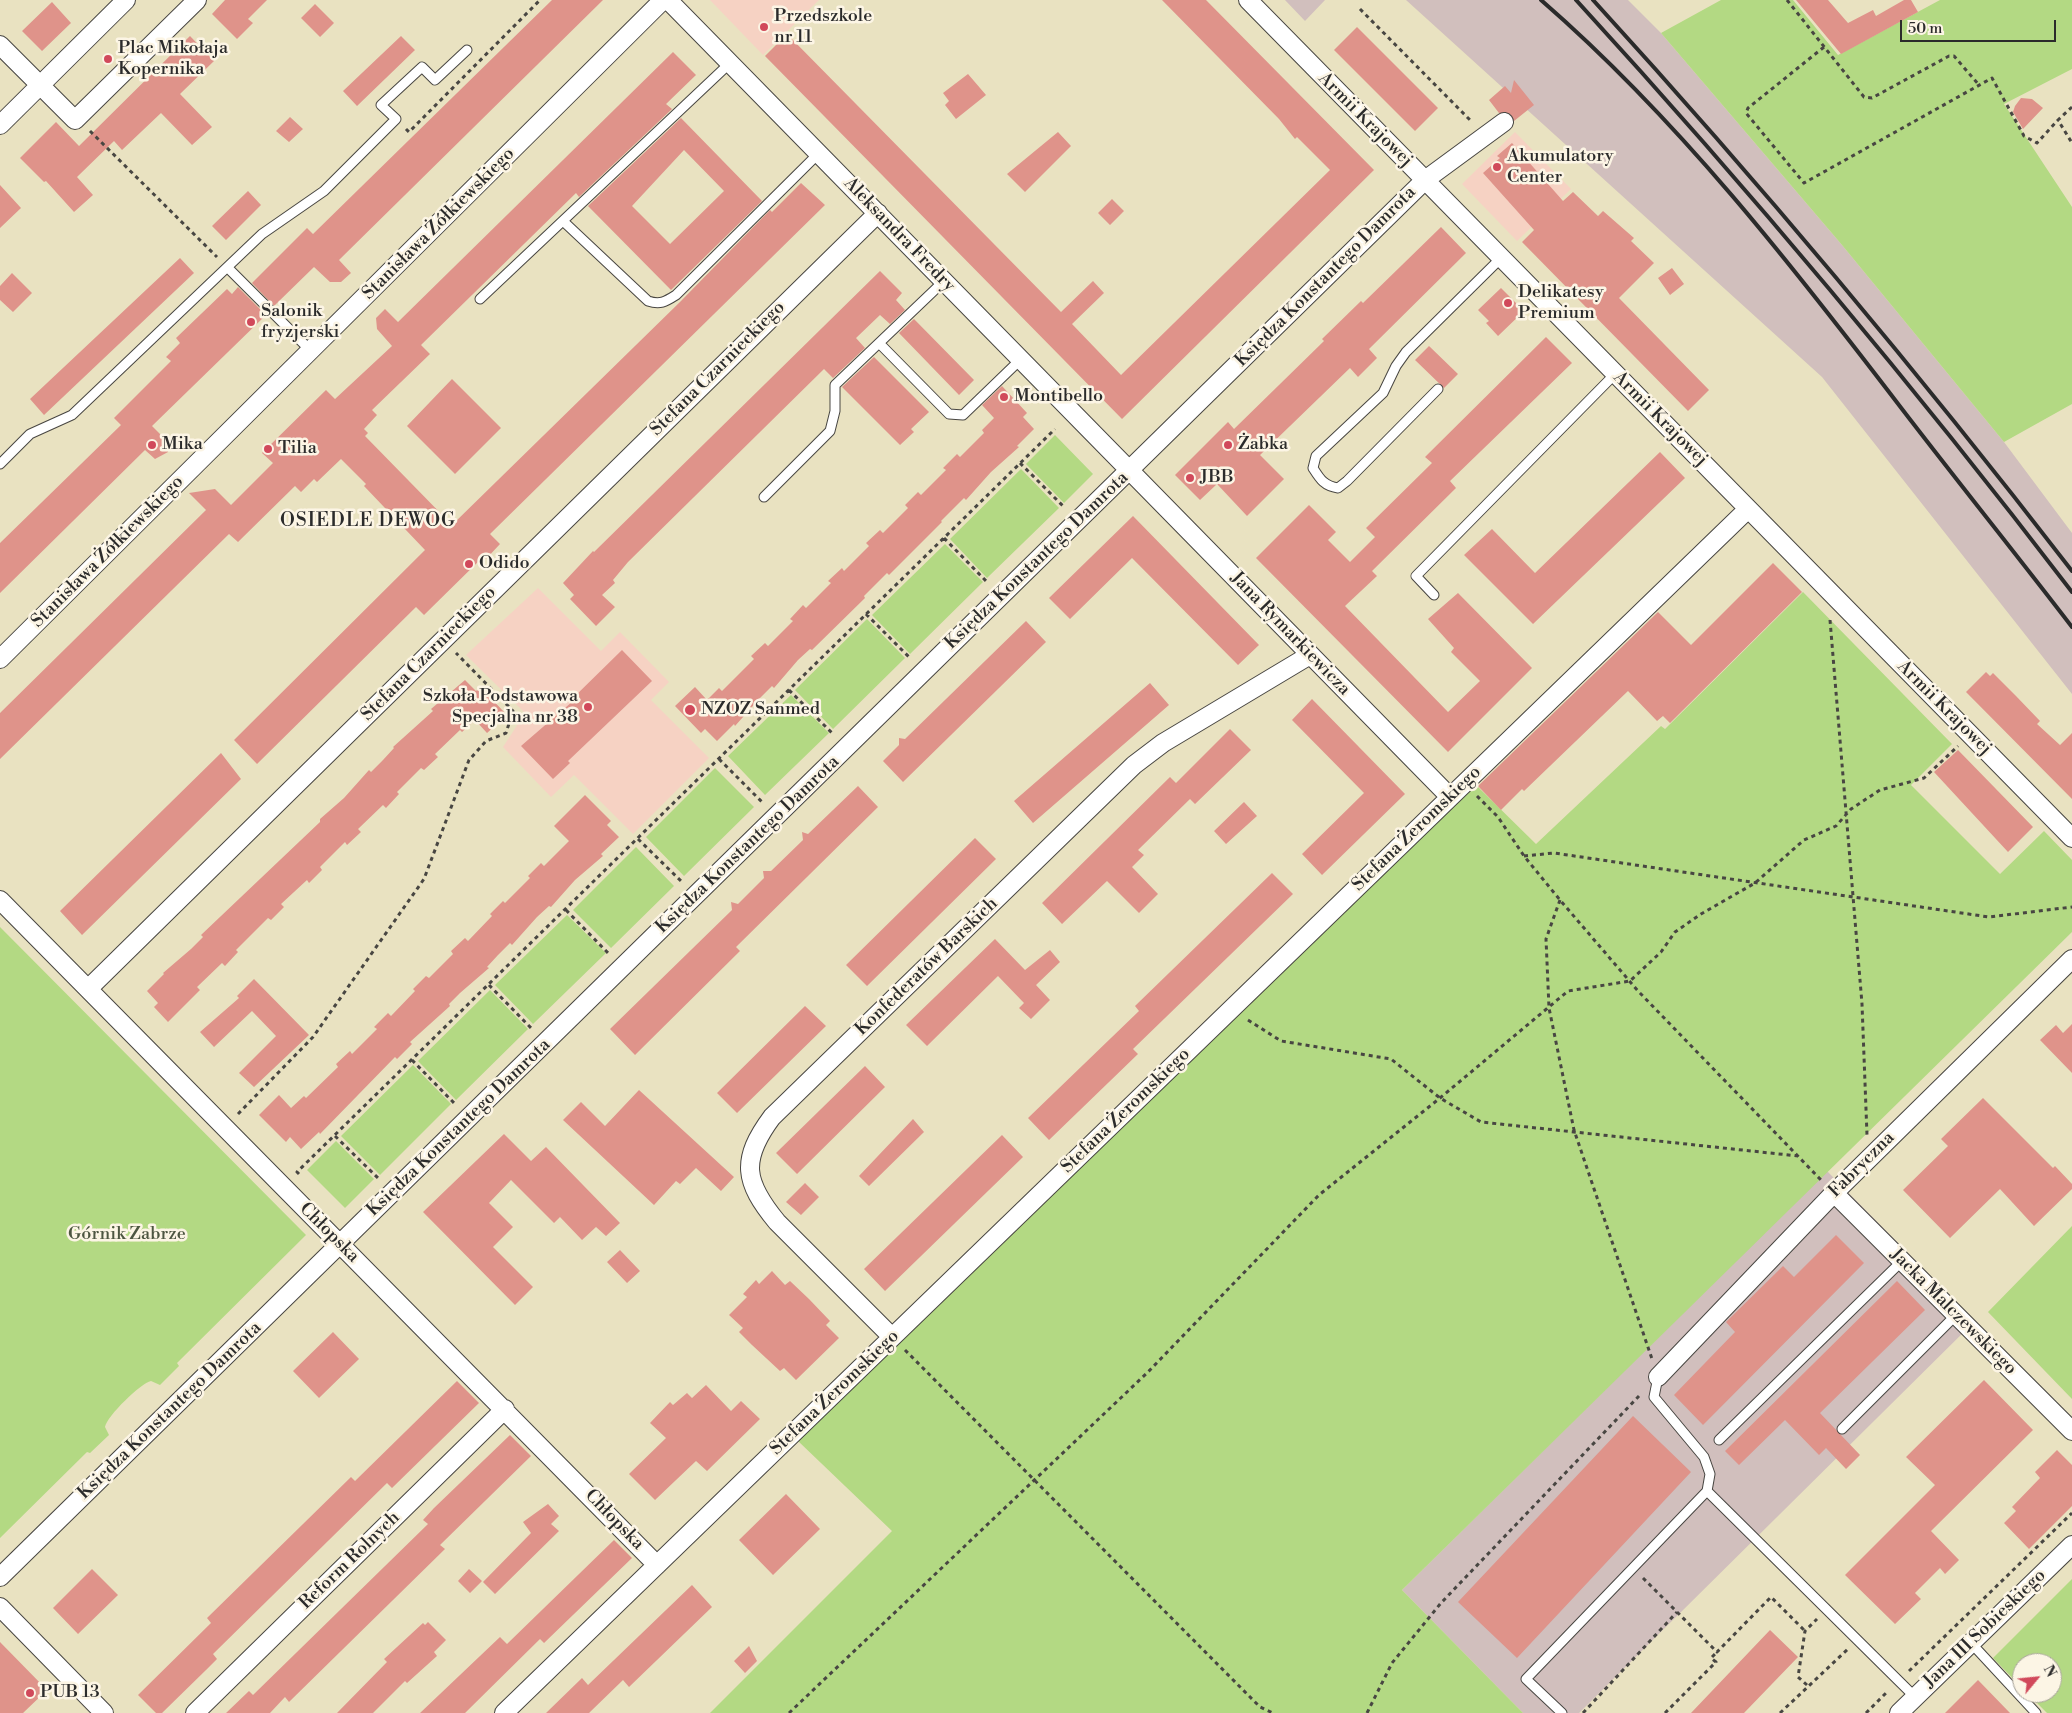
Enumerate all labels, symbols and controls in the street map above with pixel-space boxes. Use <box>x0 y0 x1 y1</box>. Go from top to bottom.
place label: Przedszkole nr 11 <box>774 6 872 48</box>
scale bar <box>1902 10 2058 42</box>
text: 50 m <box>1908 19 1942 38</box>
marker: Przedszkole nr 11 <box>758 21 770 33</box>
place label: Plac Mikołaja Kopernika <box>118 38 228 80</box>
marker: Plac Mikołaja Kopernika <box>102 53 114 65</box>
street label: Armii Krajowej <box>1313 68 1417 172</box>
street label: Stanisława Żółkiewskiego <box>358 143 520 305</box>
place label: Akumulatory Center <box>1507 146 1613 188</box>
marker: Akumulatory Center <box>1491 161 1503 173</box>
street label: Aleksandra Fredry <box>839 173 959 297</box>
street label: Księdza Konstantego Damrota <box>1231 182 1421 372</box>
place label: Delikatesy Premium <box>1518 282 1604 324</box>
street label: Stefana Czarnieckiego <box>646 297 790 441</box>
marker: Delikatesy Premium <box>1502 297 1514 309</box>
place label: Salonik fryzjerski <box>261 301 339 344</box>
marker: Salonik fryzjerski <box>245 316 257 328</box>
street label: Armii Krajowej <box>1608 367 1712 471</box>
place label: Montibello <box>1014 386 1103 408</box>
marker: Montibello <box>998 391 1010 403</box>
place label: Mika <box>162 434 203 456</box>
place label: Żabka <box>1238 434 1288 456</box>
place label: Tilia <box>278 438 317 460</box>
marker: Mika <box>146 439 158 451</box>
marker: Żabka <box>1222 439 1234 451</box>
marker: Tilia <box>262 443 274 455</box>
place label: JBB <box>1200 467 1234 489</box>
street label: Księdza Konstantego Damrota <box>941 468 1133 654</box>
street label: Stanisława Żółkiewskiego <box>27 471 189 633</box>
marker: JBB <box>1184 472 1196 484</box>
district label: OSIEDLE DEWOG <box>278 510 458 532</box>
place label: Odido <box>479 553 530 575</box>
marker: Odido <box>463 558 475 570</box>
street label: Jana Rymarkiewicza <box>1226 568 1354 700</box>
street label: Stefana Czarnieckiego <box>357 582 501 726</box>
street label: Armii Krajowej <box>1892 656 1996 760</box>
place label: Szkoła Podstawowa Specjalna nr 38 <box>423 686 578 729</box>
place label: NZOZ Sanmed <box>701 699 820 721</box>
marker: Szkoła Podstawowa Specjalna nr 38 <box>582 701 594 713</box>
marker: NZOZ Sanmed <box>683 703 697 717</box>
street label: Księdza Konstantego Damrota <box>652 752 844 938</box>
street label: Stefana Żeromskiego <box>1348 762 1486 896</box>
street label: Konfederatów Barskich <box>851 893 1003 1041</box>
street label: Księdza Konstantego Damrota <box>363 1035 555 1221</box>
street label: Stefana Żeromskiego <box>1057 1044 1195 1178</box>
street label: Fabryczna <box>1825 1128 1899 1202</box>
street label: Chłopska <box>295 1199 363 1267</box>
park label: Górnik Zabrze <box>68 1224 186 1246</box>
street label: Jacka Malczewskiego <box>1885 1244 2021 1380</box>
street label: Księdza Konstantego Damrota <box>74 1318 266 1504</box>
street label: Stefana Żeromskiego <box>766 1326 904 1460</box>
street label: Chłopska <box>580 1485 648 1555</box>
street label: Reform Rolnych <box>295 1508 405 1614</box>
street label: Jana III Sobieskiego <box>1919 1565 2051 1693</box>
north arrow <box>2012 1653 2062 1703</box>
text: N <box>2039 1662 2060 1681</box>
place label: PUB 13 <box>40 1682 100 1704</box>
marker: PUB 13 <box>24 1687 36 1699</box>

